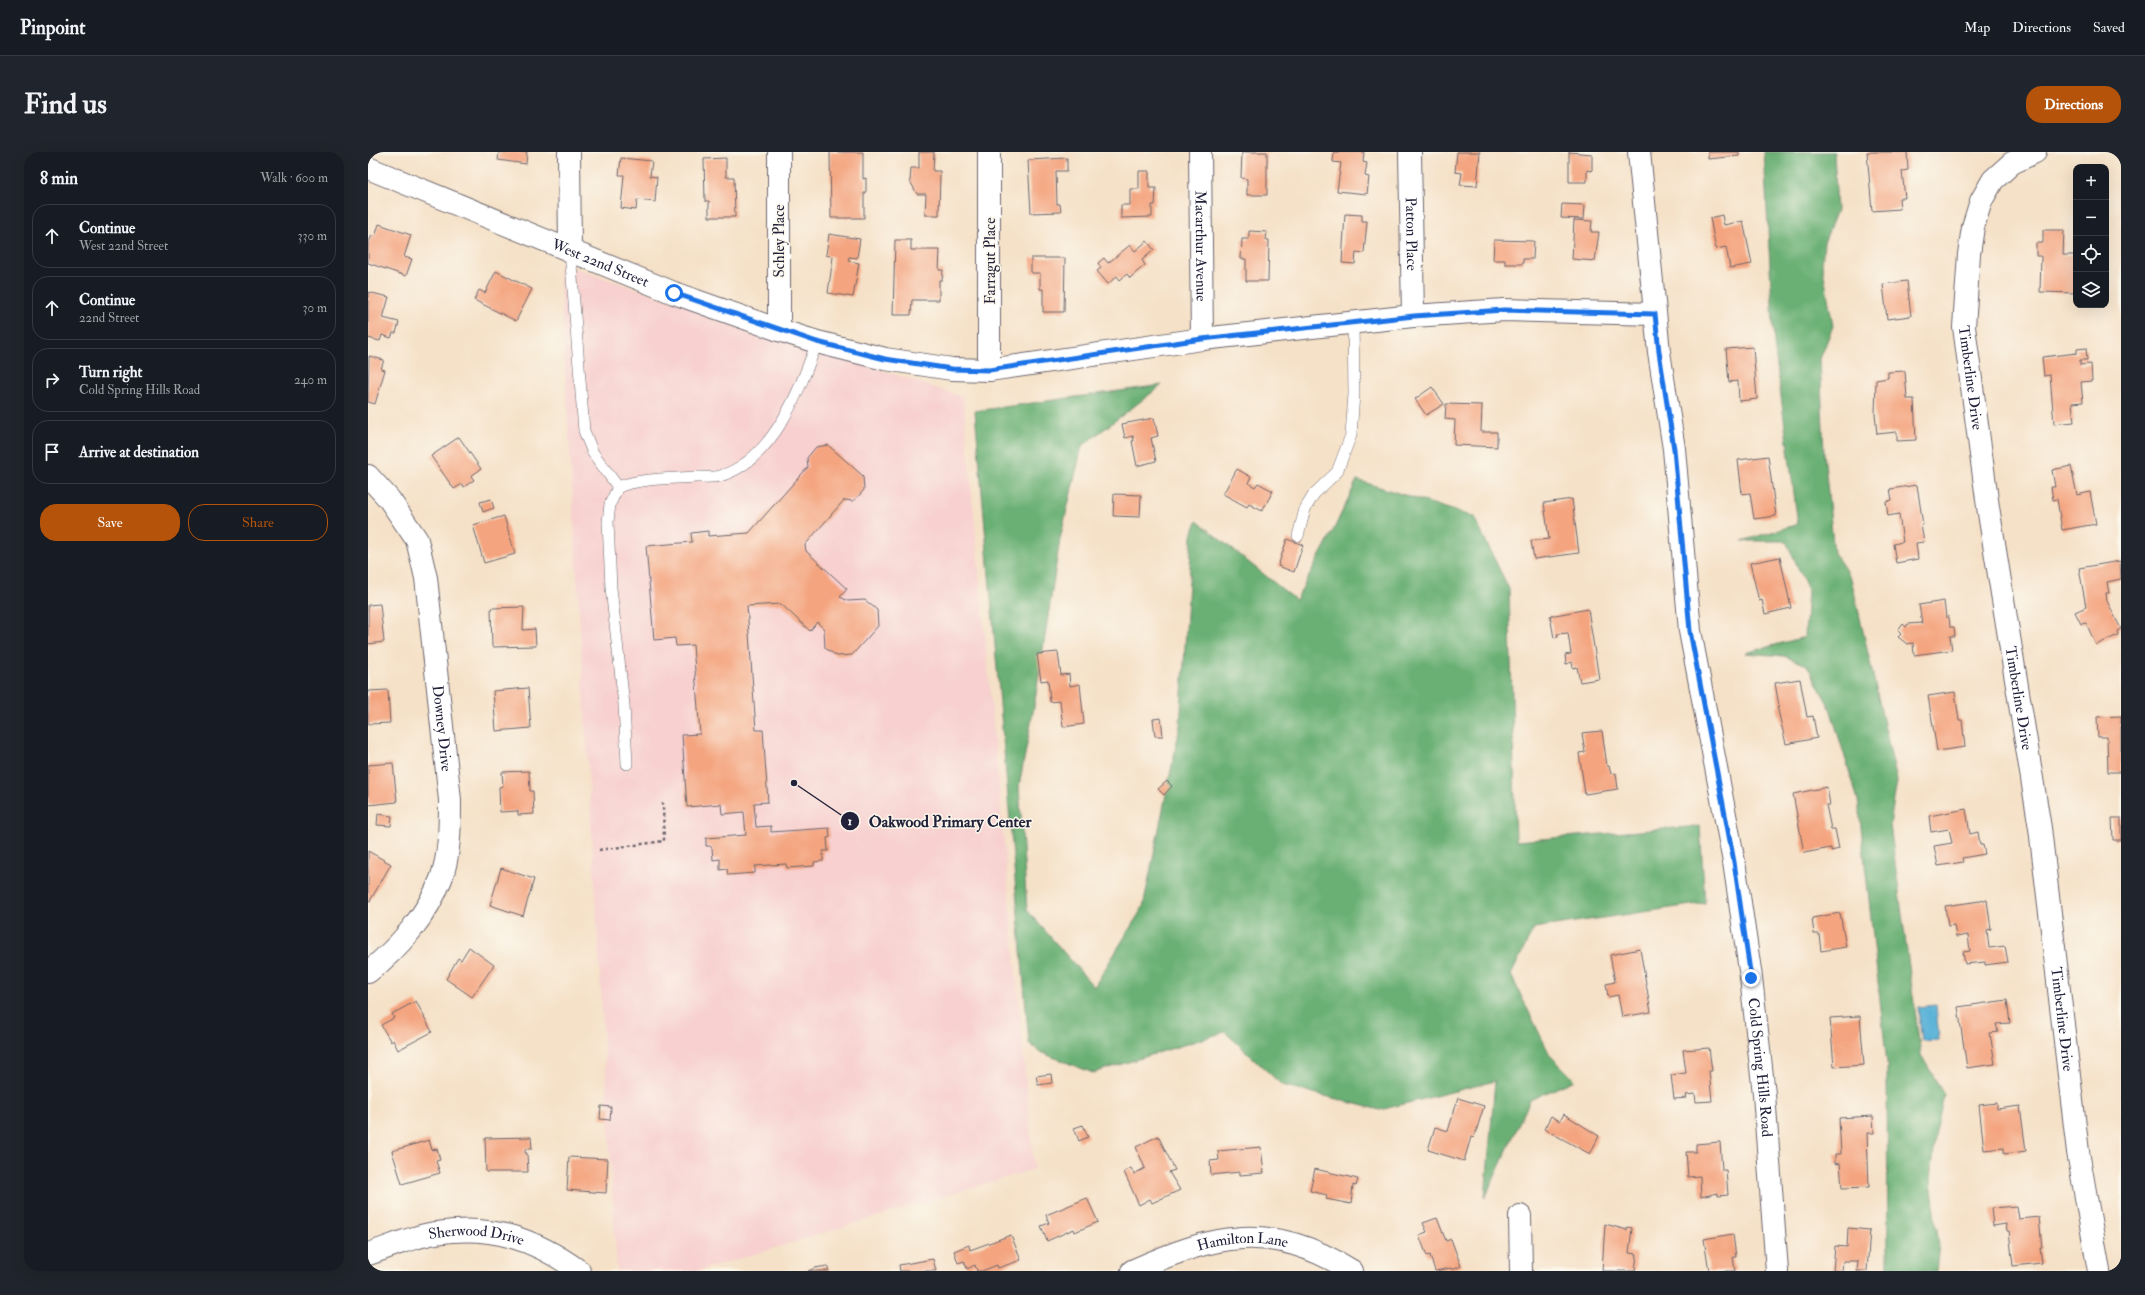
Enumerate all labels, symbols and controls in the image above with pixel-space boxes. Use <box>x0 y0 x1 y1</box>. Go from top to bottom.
text: Pinpoint <box>20 16 85 40</box>
text: Map <box>1964 19 1990 36</box>
text: Directions <box>2012 19 2071 36</box>
text: Saved <box>2093 19 2125 36</box>
button: Directions <box>2026 86 2121 123</box>
text: Find us <box>24 87 107 122</box>
map controls <box>2073 164 2109 308</box>
button: + <box>2073 164 2109 200</box>
text: 8 min <box>40 168 78 189</box>
text: Walk · 600 m <box>260 170 328 186</box>
street label: Macarthur Avenue <box>1191 190 1211 302</box>
street label: Patton Place <box>1401 197 1422 271</box>
button: − <box>2073 200 2109 236</box>
street label: Schley Place <box>770 204 789 278</box>
street label: Farragut Place <box>981 218 1000 304</box>
text: Continue <box>79 219 135 238</box>
icon: ahead <box>41 225 63 247</box>
text: 330 m <box>298 228 327 244</box>
street label: West 22nd Street <box>548 234 652 291</box>
button: locate <box>2073 236 2109 272</box>
text: West 22nd Street <box>79 238 168 254</box>
button: layers <box>2073 272 2109 308</box>
route start <box>665 284 683 302</box>
text: Continue <box>79 291 135 310</box>
icon: ahead <box>41 297 63 319</box>
text: 30 m <box>303 300 327 316</box>
text: 22nd Street <box>79 310 139 326</box>
street label: Timberline Drive <box>1954 324 1987 431</box>
text: Turn right <box>79 363 142 382</box>
icon: right <box>41 369 63 391</box>
text: 240 m <box>294 372 327 388</box>
text: Cold Spring Hills Road <box>79 382 200 398</box>
icon: arrive <box>41 441 63 463</box>
text: Arrive at destination <box>79 443 199 462</box>
button: Save <box>40 504 180 541</box>
button: Share <box>188 504 328 541</box>
street label: Timberline Drive <box>2001 645 2037 751</box>
street label: Downey Drive <box>428 684 456 772</box>
callout: Oakwood Primary Center <box>840 807 1039 835</box>
text: Oakwood Primary Center <box>869 812 1032 833</box>
text: 1 <box>848 814 852 829</box>
street label: Timberline Drive <box>2047 966 2078 1072</box>
route end <box>1742 969 1760 987</box>
street label: Cold Spring Hills Road <box>1744 997 1777 1138</box>
street label: Sherwood Drive <box>427 1221 527 1250</box>
street label: Hamilton Lane <box>1195 1228 1290 1255</box>

